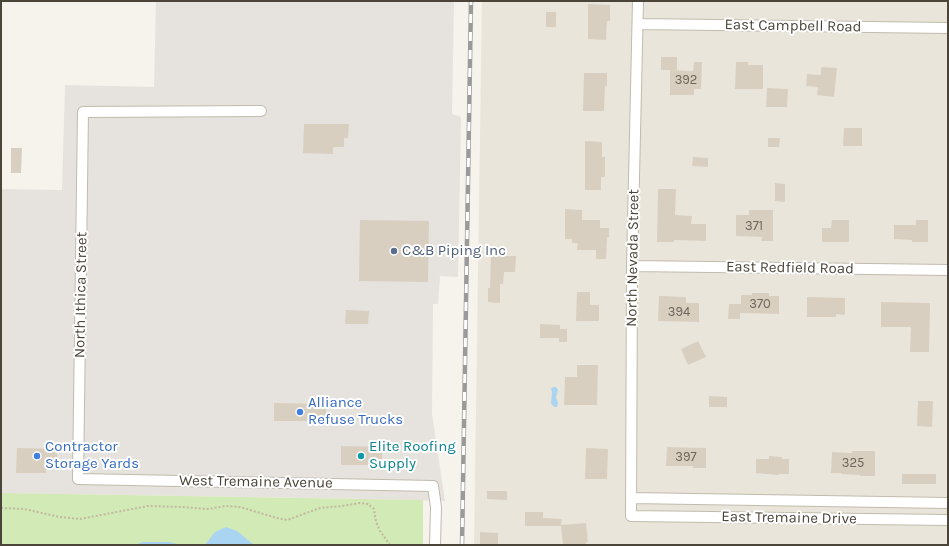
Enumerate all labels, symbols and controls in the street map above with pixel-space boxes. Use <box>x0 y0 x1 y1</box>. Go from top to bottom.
street label: East Campbell Road <box>724 16 862 36</box>
house number: 392 <box>675 72 697 88</box>
street label: North Nevada Street <box>623 189 643 327</box>
house number: 371 <box>745 218 763 234</box>
street label: North Ithica Street <box>71 232 91 358</box>
place label: C&B Piping Inc <box>402 242 506 260</box>
marker: C&B Piping Inc <box>389 246 399 256</box>
street label: East Redfield Road <box>726 258 854 278</box>
house number: 370 <box>749 296 771 312</box>
house number: 394 <box>668 304 690 320</box>
place label: Alliance Refuse Trucks <box>308 394 403 429</box>
marker: Alliance Refuse Trucks <box>295 407 305 417</box>
place label: Contractor Storage Yards <box>45 438 139 473</box>
place label: Elite Roofing Supply <box>369 438 456 473</box>
house number: 397 <box>675 449 697 465</box>
marker: Contractor Storage Yards <box>32 451 42 461</box>
marker: Elite Roofing Supply <box>356 451 366 461</box>
house number: 325 <box>842 455 864 471</box>
street label: West Tremaine Avenue <box>179 472 333 492</box>
street label: East Tremaine Drive <box>721 508 857 528</box>

